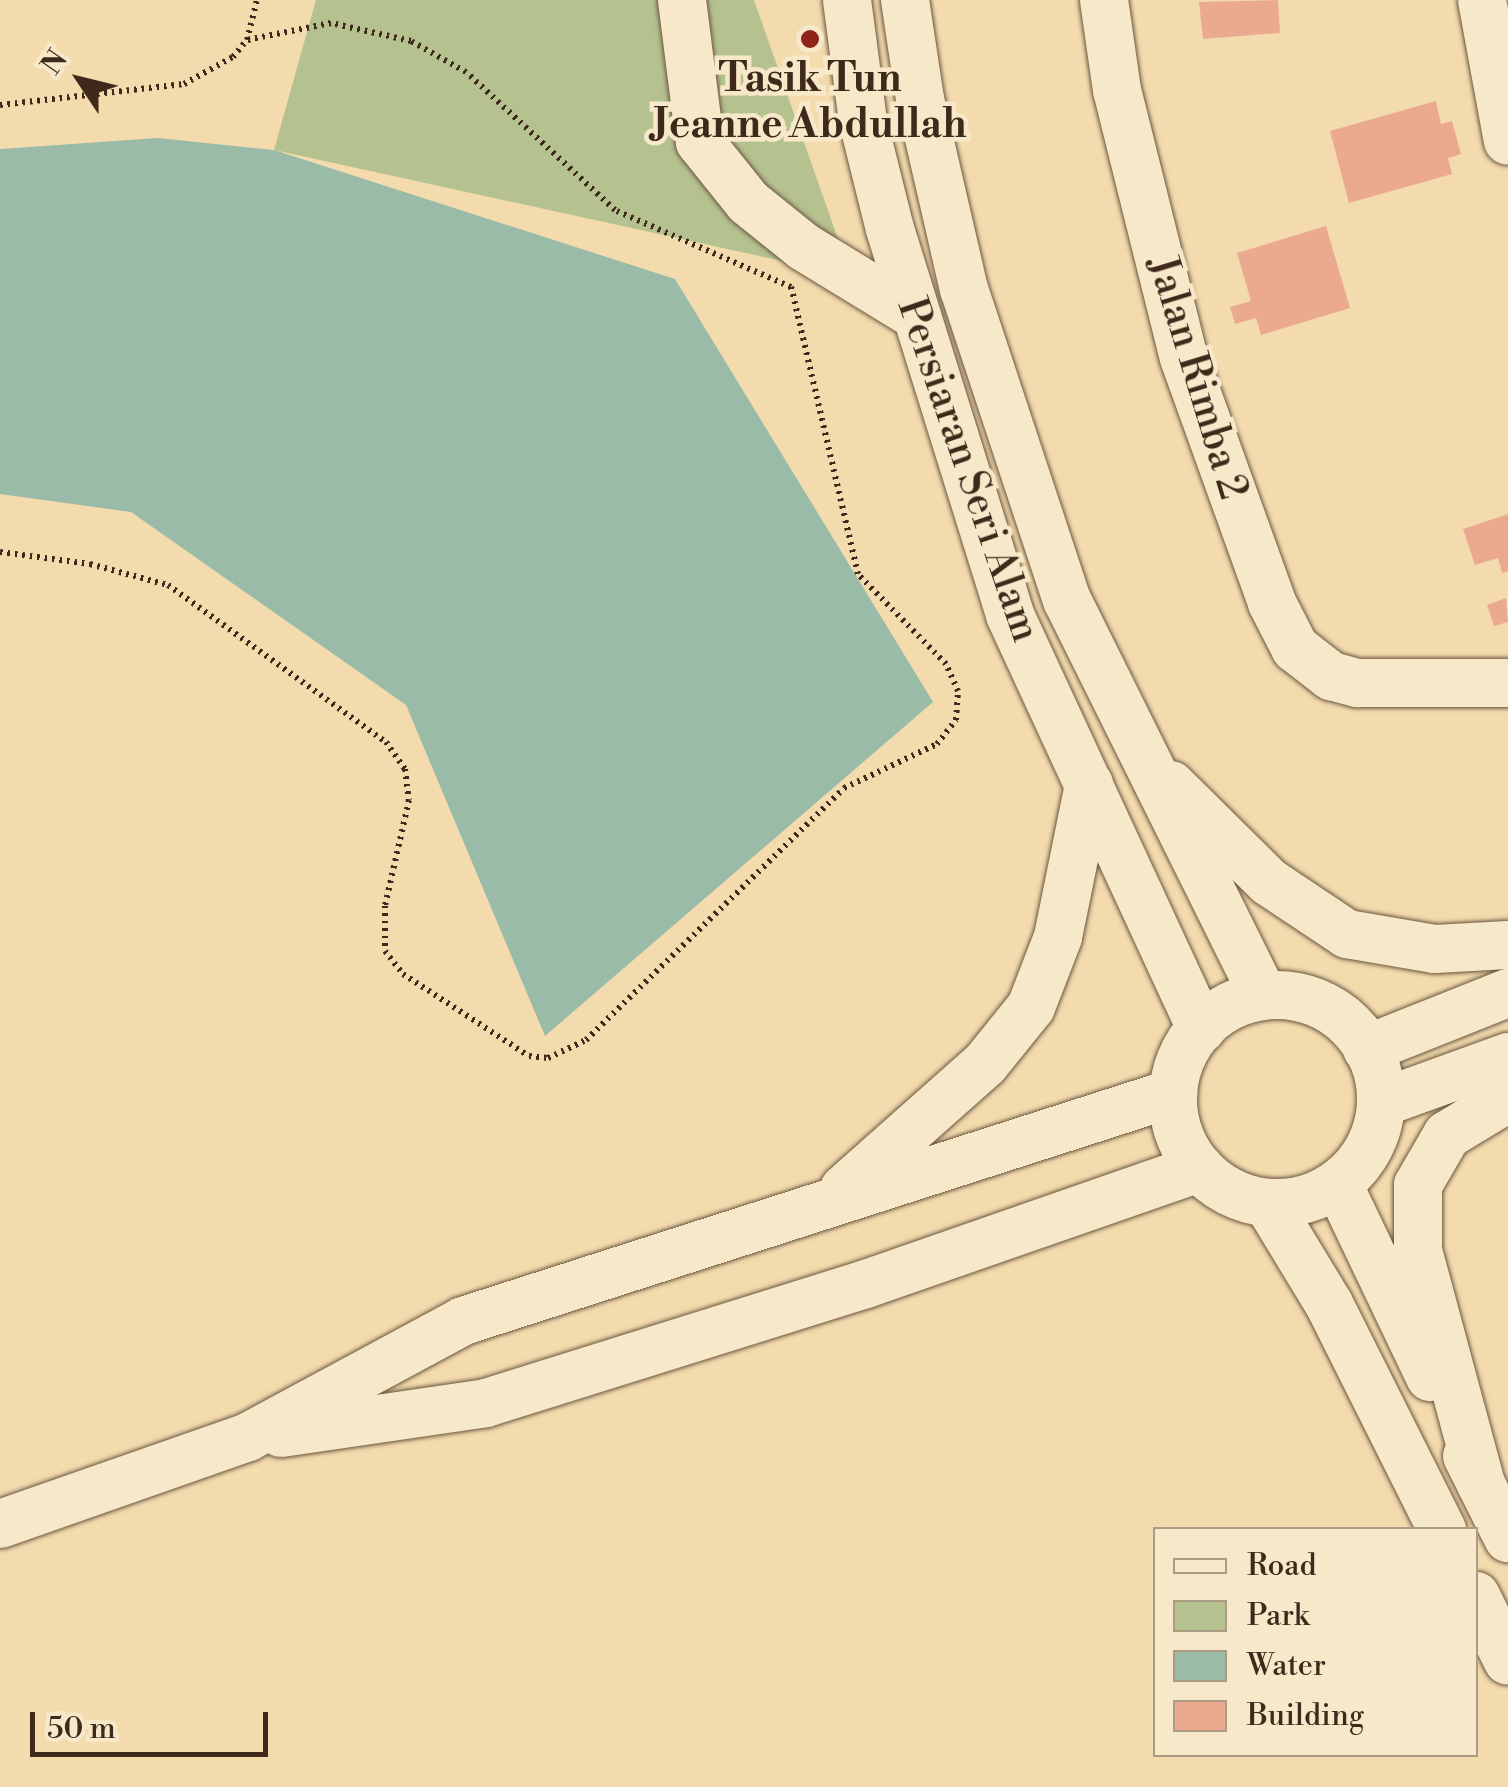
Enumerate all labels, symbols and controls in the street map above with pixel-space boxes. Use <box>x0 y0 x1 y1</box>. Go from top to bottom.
marker: Tasik Tun Jeanne Abdullah <box>799 28 821 50</box>
north arrow <box>30 30 130 130</box>
text: N <box>34 43 76 82</box>
place label: Tasik Tun Jeanne Abdullah <box>653 55 967 149</box>
street label: Jalan Rimba 2 <box>1137 251 1257 505</box>
street label: Persiaran Seri Alam <box>887 292 1049 648</box>
legend <box>1153 1527 1478 1757</box>
text: Road <box>1247 1547 1317 1585</box>
text: Park <box>1247 1597 1309 1635</box>
text: Water <box>1247 1647 1326 1685</box>
scale bar <box>35 1692 272 1754</box>
text: Building <box>1247 1697 1364 1735</box>
text: 50 m <box>47 1710 116 1748</box>

